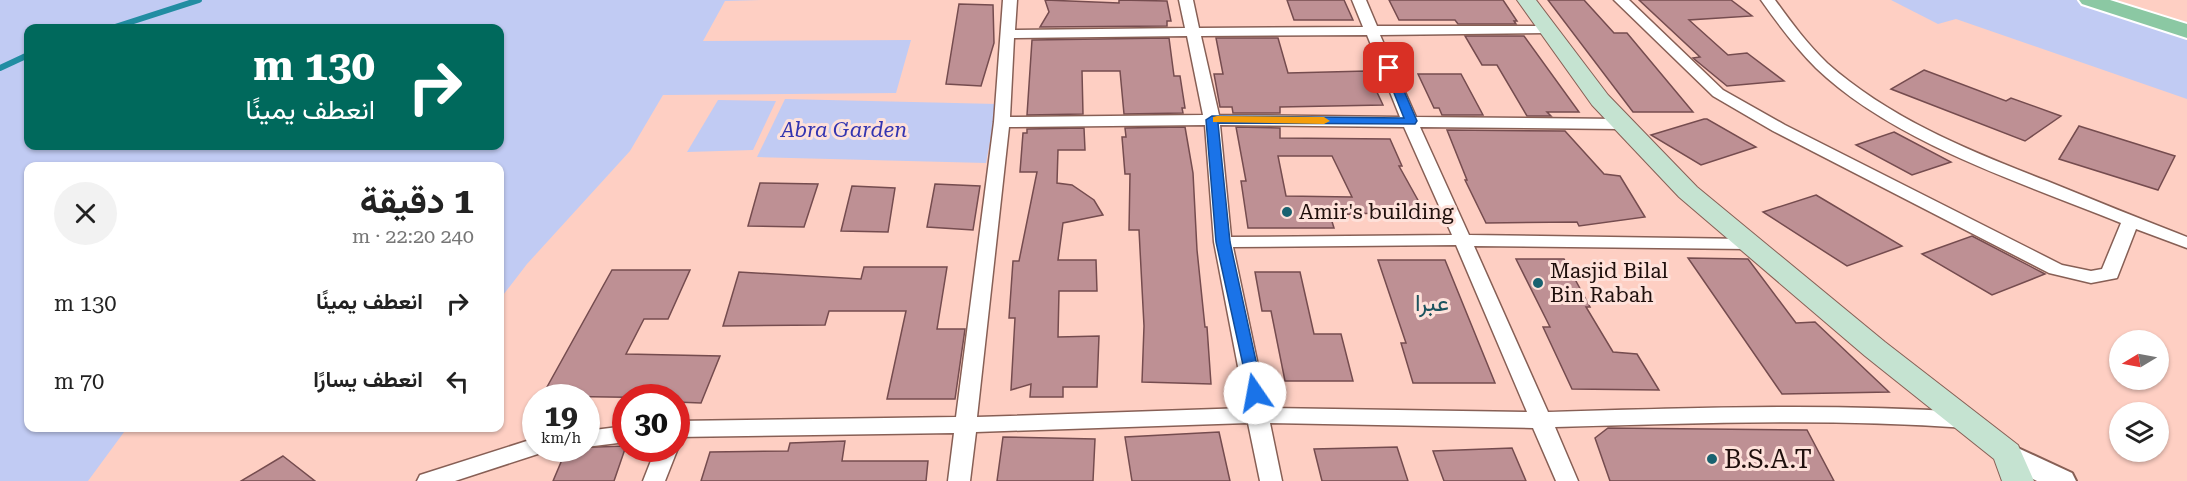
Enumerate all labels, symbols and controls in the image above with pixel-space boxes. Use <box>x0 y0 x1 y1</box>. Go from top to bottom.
text: 130 m <box>253 41 375 90</box>
pin <box>1363 42 1414 93</box>
icon: right <box>396 48 474 126</box>
icon: arrive <box>1372 51 1405 84</box>
text: انعطف يمينًا <box>246 94 375 126</box>
park label: Abra Garden <box>779 118 907 142</box>
text: 1 دقيقة <box>360 180 474 222</box>
button: close <box>54 182 117 245</box>
place label: Amir's building <box>1299 200 1454 224</box>
marker: Amir's building <box>1280 205 1294 219</box>
text: 240 m · 22:20 <box>352 224 474 248</box>
place label: Masjid Bilal Bin Rabah <box>1550 259 1669 307</box>
marker: Masjid Bilal Bin Rabah <box>1531 276 1545 290</box>
icon: right <box>441 287 474 320</box>
text: انعطف يمينًا <box>316 289 423 314</box>
district label: عبرا <box>1415 289 1449 318</box>
text: 130 m <box>54 291 117 316</box>
north arrow <box>2109 330 2169 390</box>
map controls <box>2109 330 2169 462</box>
position arrow <box>1223 361 1287 425</box>
icon: left <box>441 365 474 398</box>
text: انعطف يسارًا <box>313 367 423 392</box>
text: 70 m <box>54 369 104 394</box>
speed limit sign: 30 <box>612 384 690 462</box>
text: 19 <box>544 398 578 433</box>
button: layers <box>2109 402 2169 462</box>
text: km/h <box>541 429 581 447</box>
place label: B.S.A.T <box>1724 444 1812 474</box>
marker: B.S.A.T <box>1705 452 1719 466</box>

